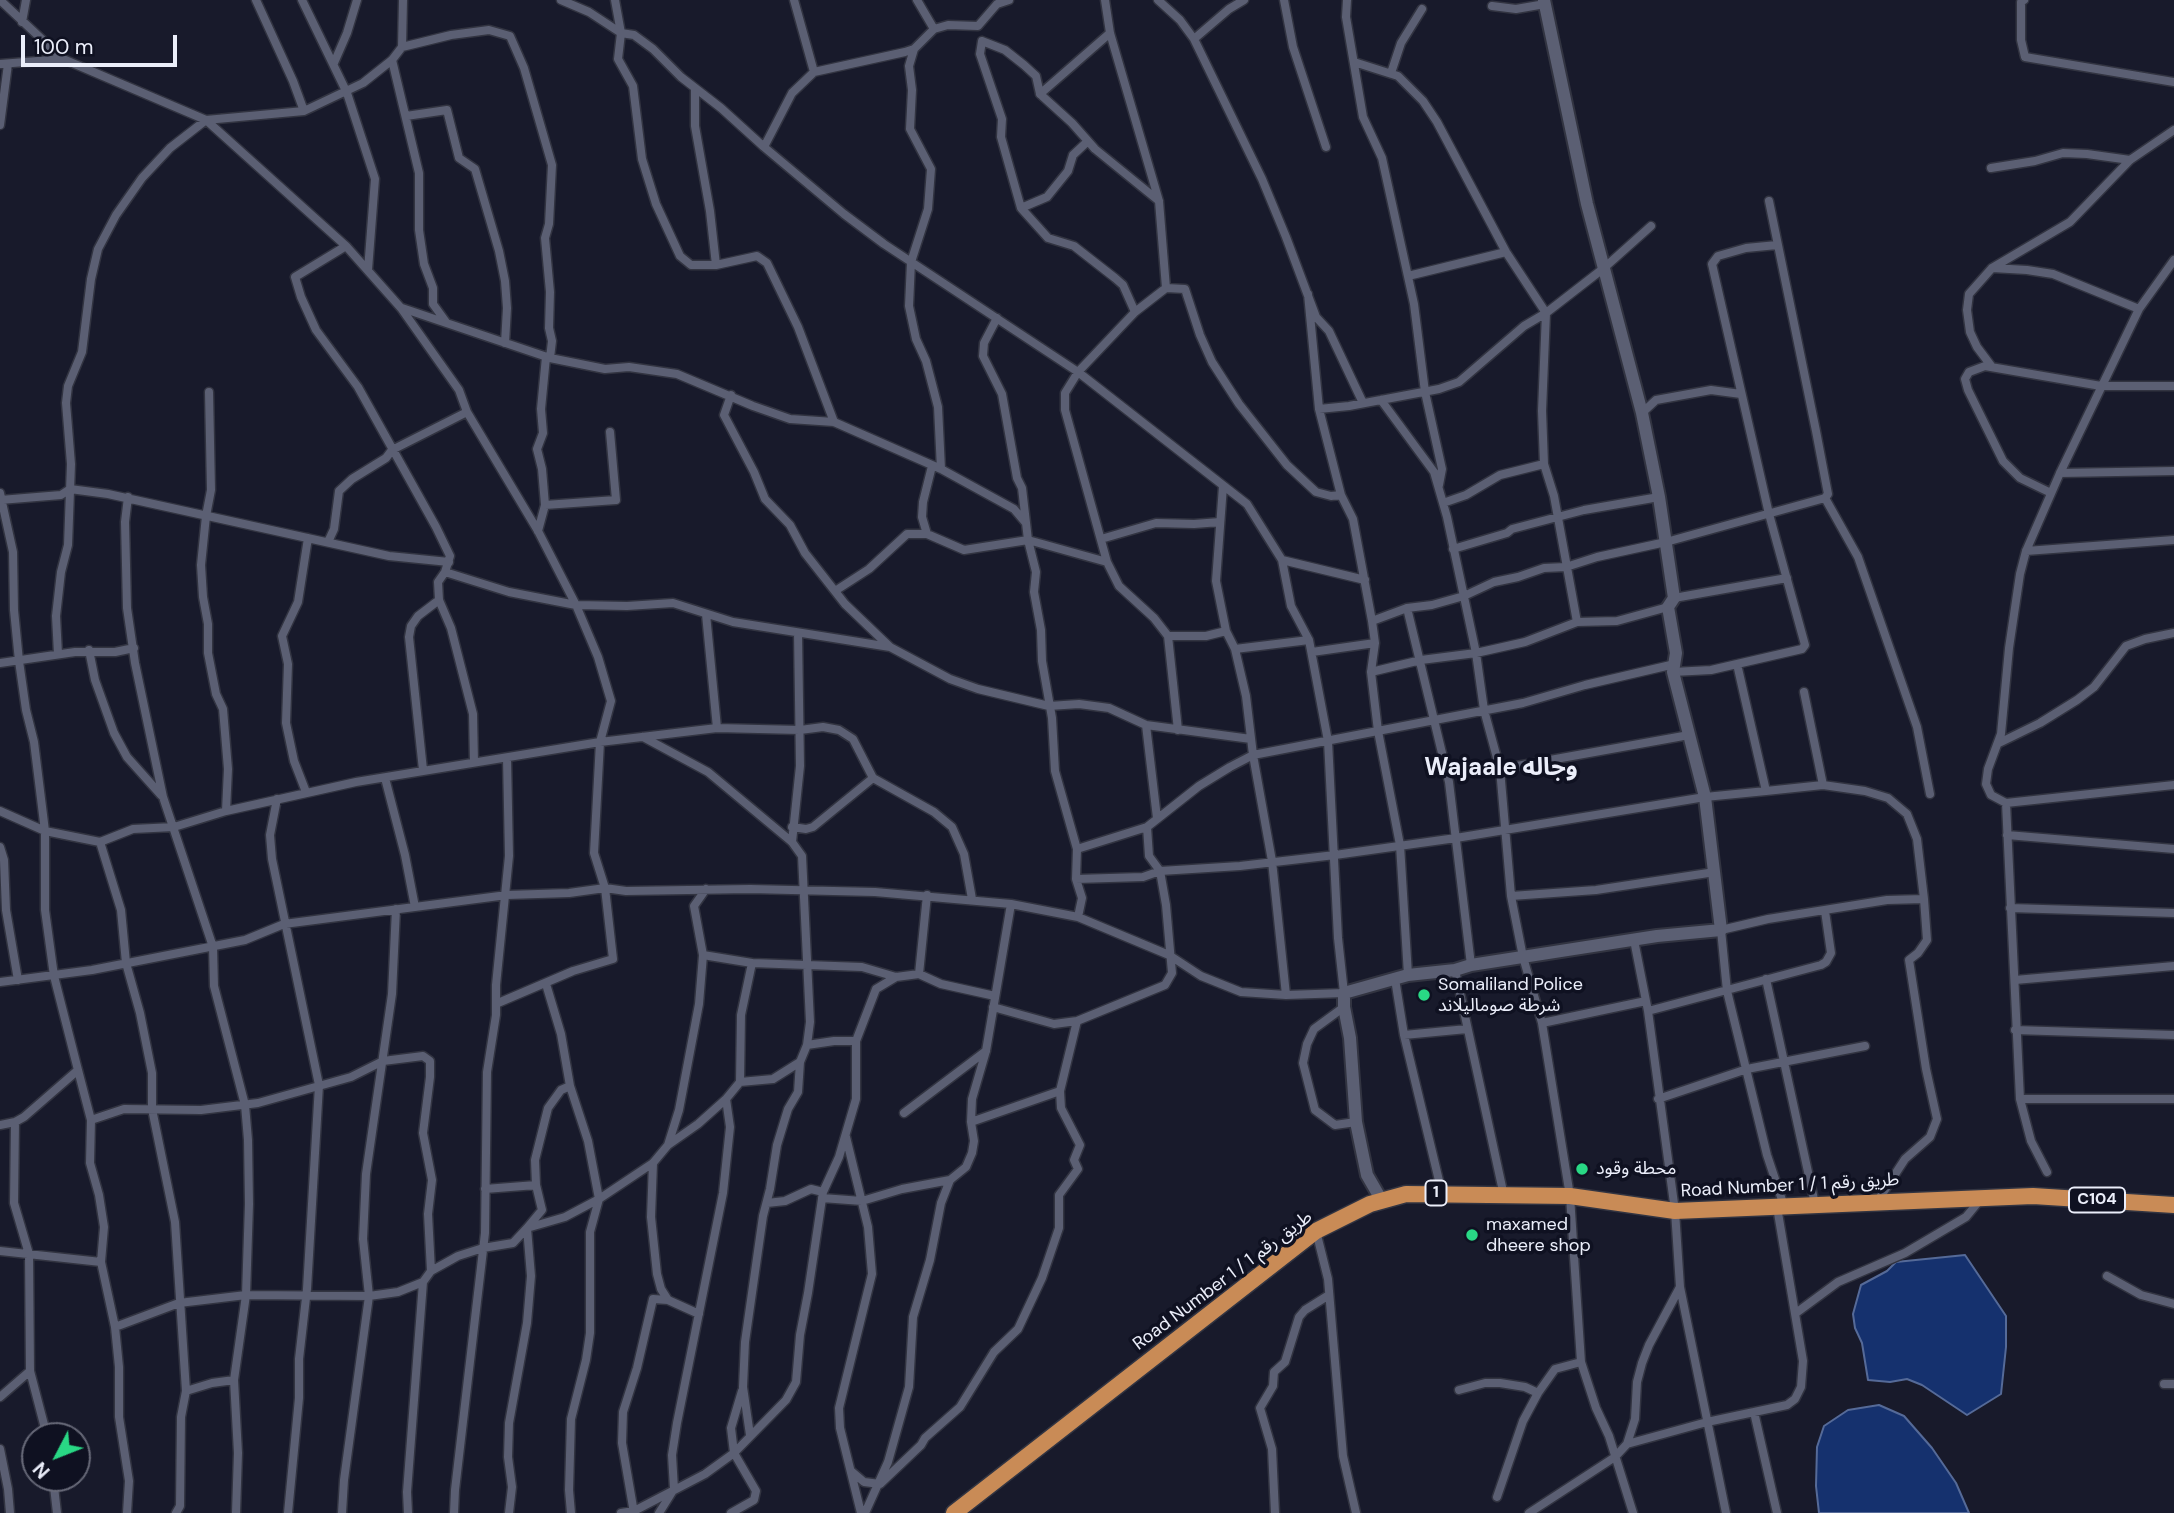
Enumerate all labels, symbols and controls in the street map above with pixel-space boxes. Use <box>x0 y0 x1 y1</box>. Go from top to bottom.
scale bar <box>24 21 180 65</box>
text: 100 m <box>34 33 94 61</box>
district label: Wajaale وجاله <box>1424 755 1578 783</box>
place label: Somaliland Police شرطة صوماليلاند <box>1438 974 1583 1016</box>
marker: Somaliland Police شرطة صوماليلاند <box>1416 987 1432 1003</box>
place label: محطة وقود <box>1596 1158 1676 1180</box>
marker: محطة وقود <box>1574 1161 1590 1177</box>
street label: Road Number 1 / طريق رقم 1 <box>1680 1169 1900 1203</box>
road number: 1 <box>1426 1180 1446 1205</box>
road number: C104 <box>2069 1188 2125 1212</box>
street label: Road Number 1 / طريق رقم 1 <box>1129 1207 1317 1355</box>
place label: maxamed dheere shop <box>1486 1214 1591 1256</box>
marker: maxamed dheere shop <box>1464 1227 1480 1243</box>
north arrow <box>21 1422 91 1492</box>
text: N <box>28 1457 55 1484</box>

